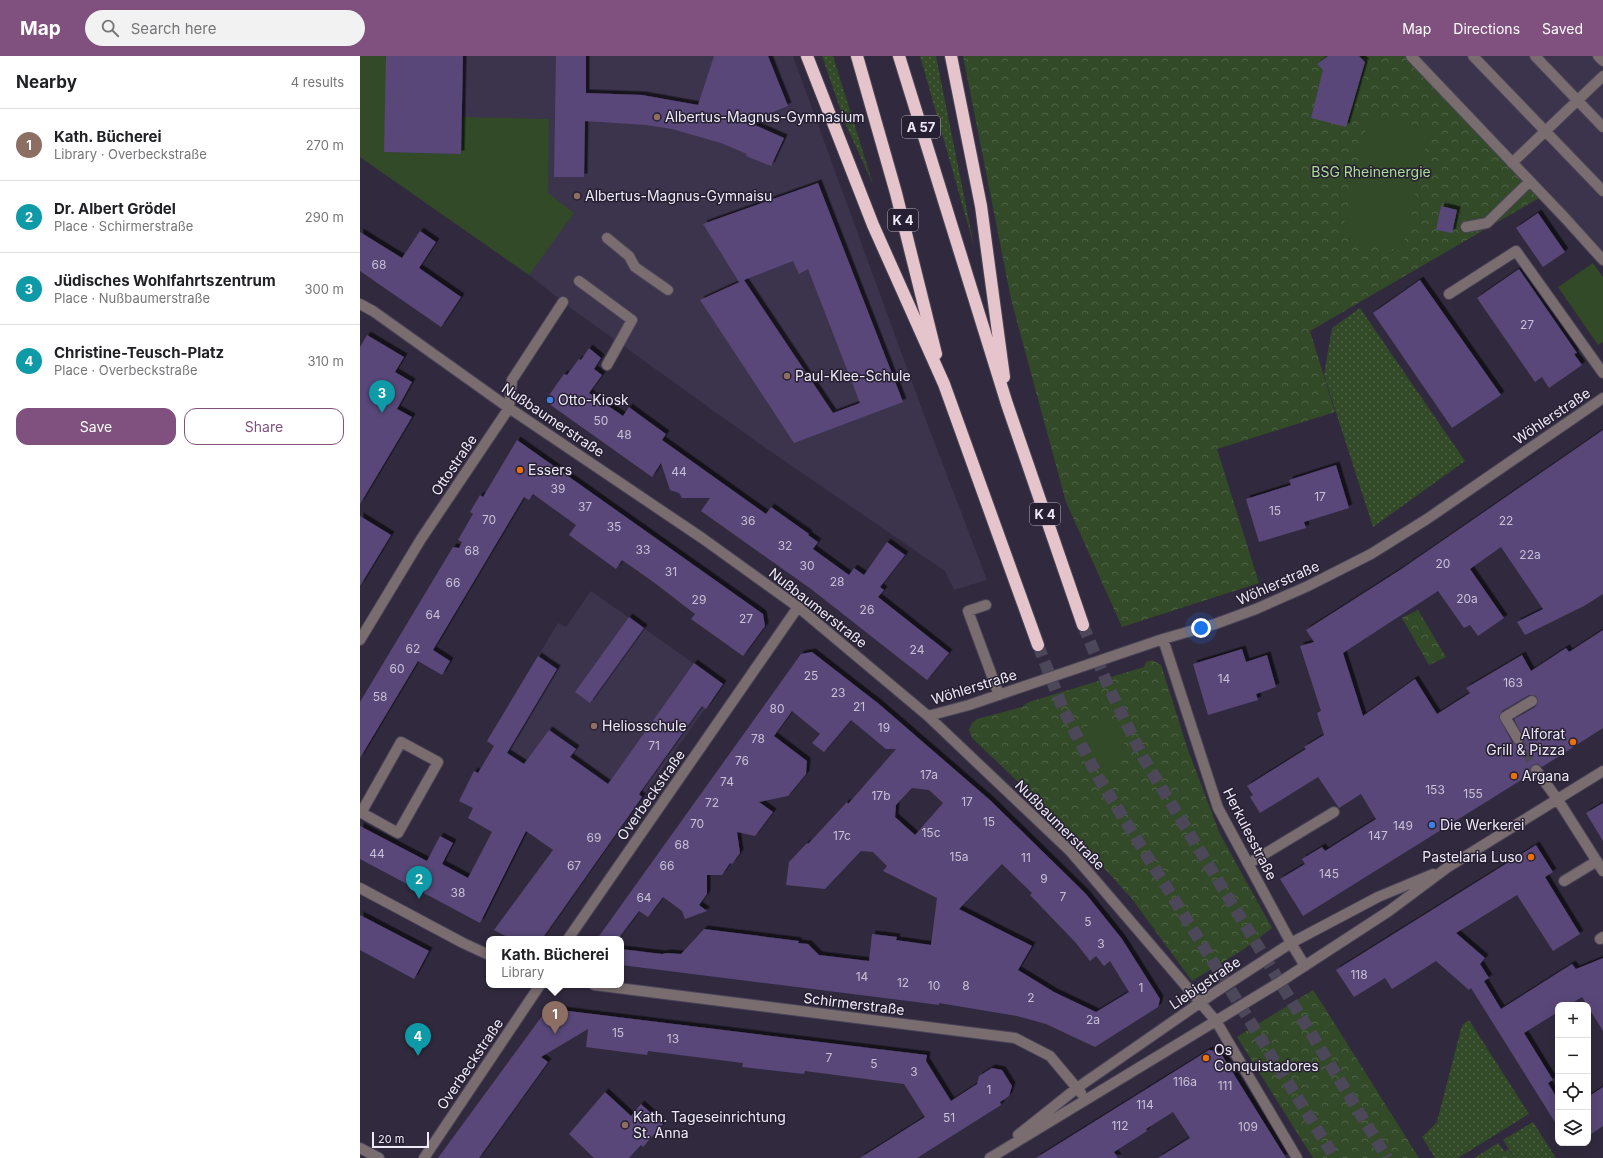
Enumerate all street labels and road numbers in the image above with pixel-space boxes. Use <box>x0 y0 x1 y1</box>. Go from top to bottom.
road number: A 57 <box>902 116 940 138</box>
road number: K 4 <box>888 209 918 231</box>
street label: Nußbaumerstraße <box>499 379 608 460</box>
street label: Wöhlerstraße <box>1510 384 1593 447</box>
street label: Ottostraße <box>427 431 480 498</box>
road number: K 4 <box>1030 503 1060 525</box>
street label: Wöhlerstraße <box>1234 557 1322 608</box>
street label: Nußbaumerstraße <box>766 564 871 651</box>
street label: Wöhlerstraße <box>929 665 1019 708</box>
street label: Overbeckstraße <box>613 746 688 843</box>
street label: Nußbaumerstraße <box>1012 776 1109 873</box>
street label: Herkulesstraße <box>1220 785 1281 883</box>
street label: Liebigstraße <box>1166 953 1243 1013</box>
street label: Schirmerstraße <box>803 989 906 1018</box>
street label: Overbeckstraße <box>433 1015 506 1113</box>

